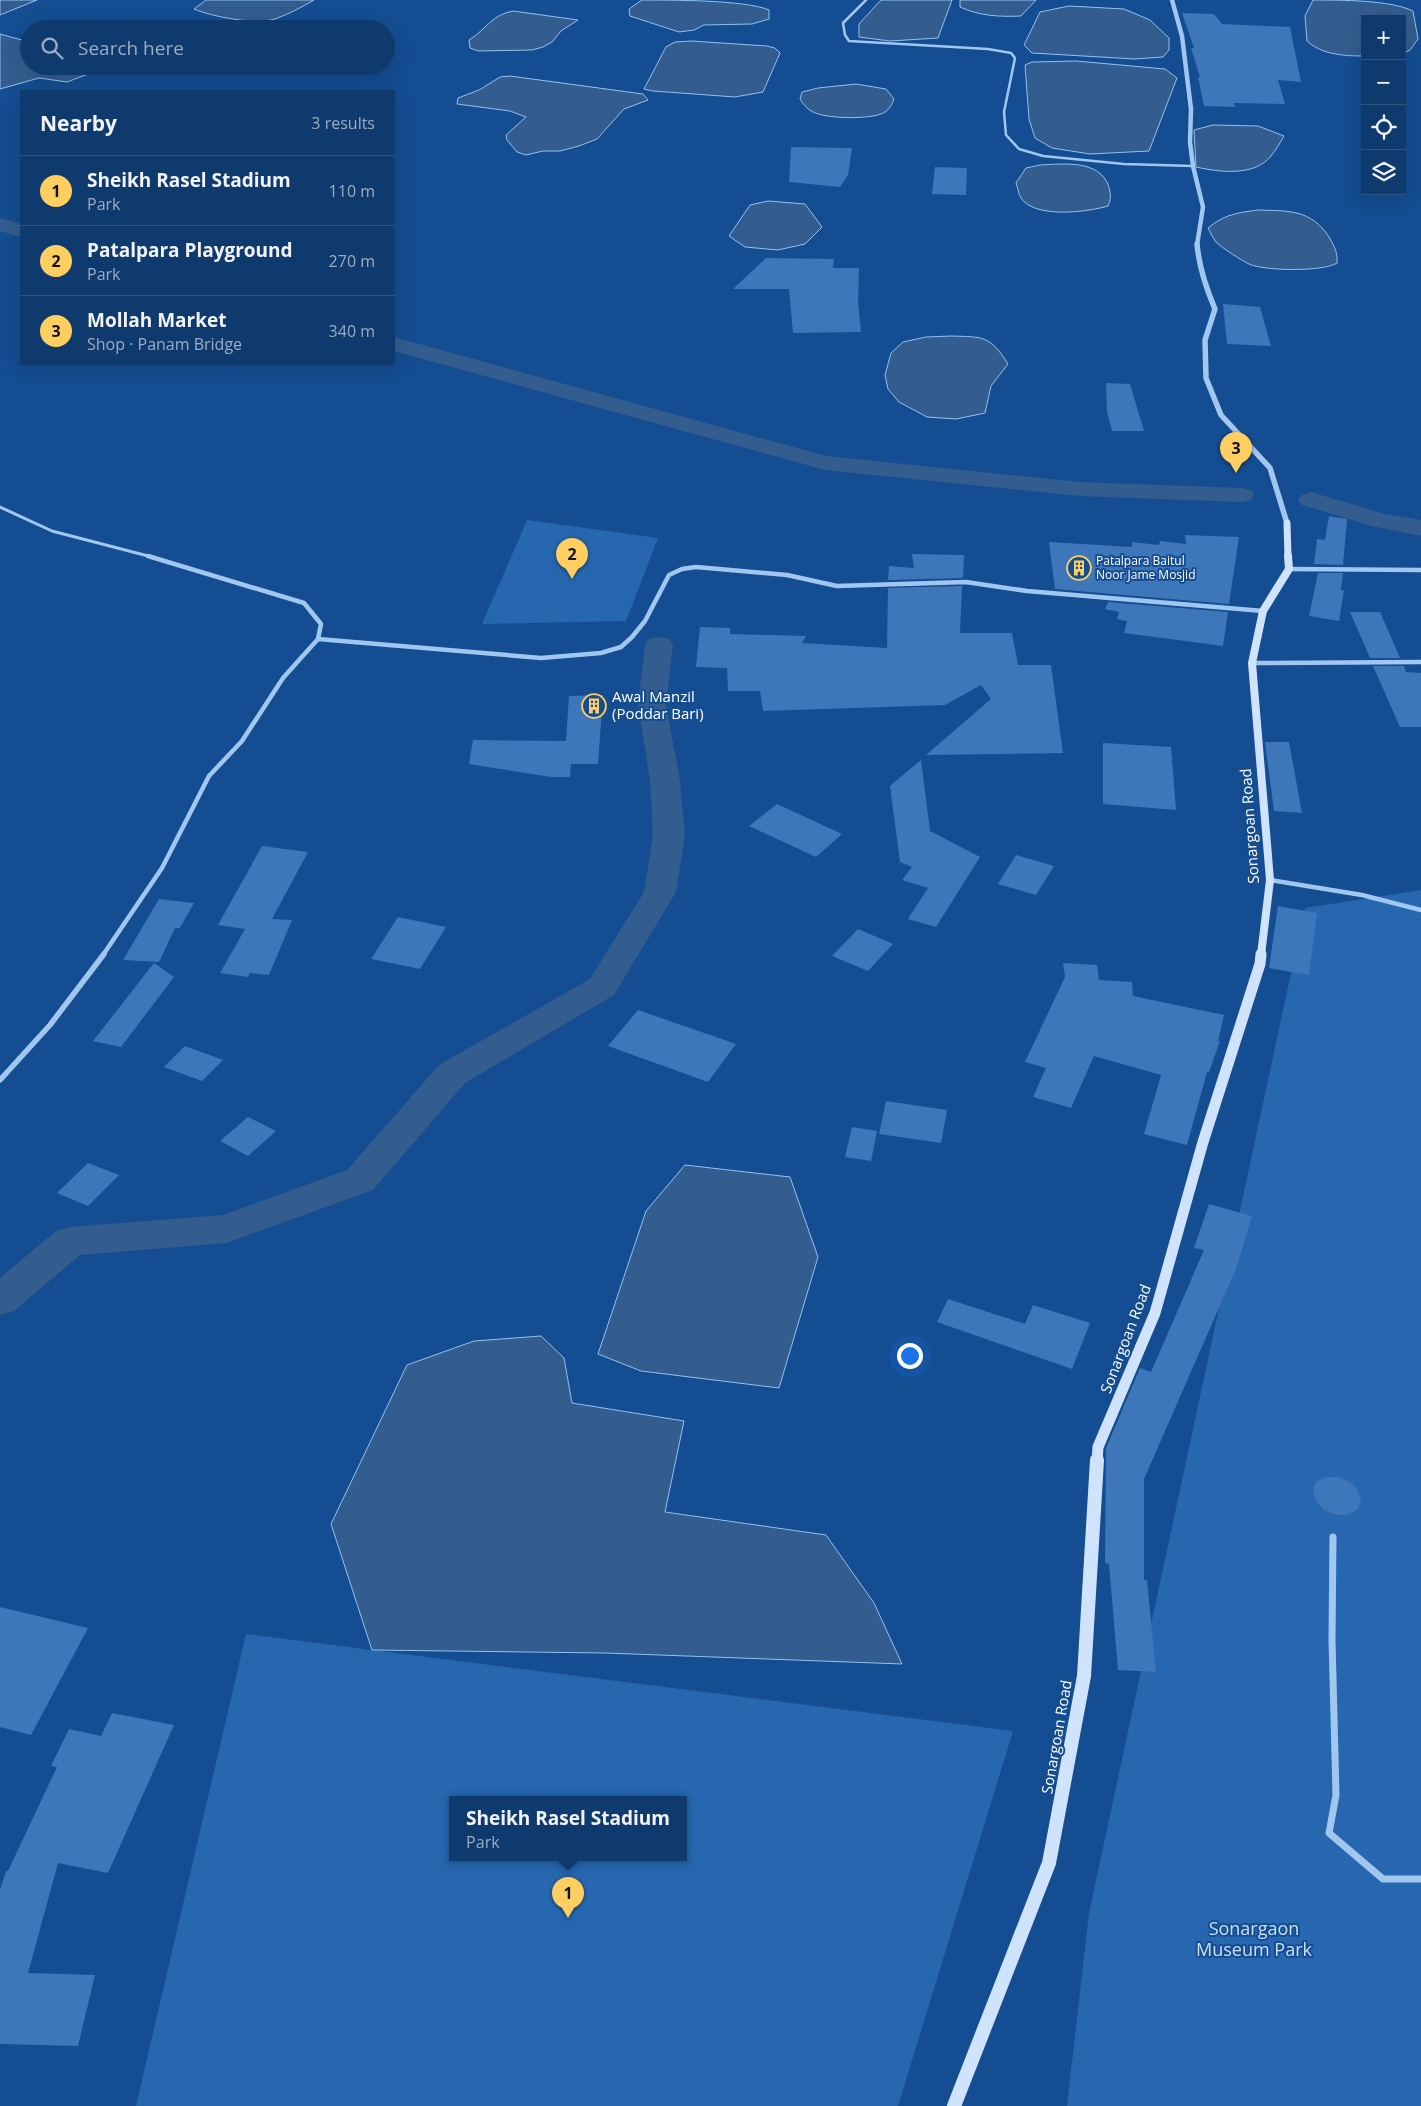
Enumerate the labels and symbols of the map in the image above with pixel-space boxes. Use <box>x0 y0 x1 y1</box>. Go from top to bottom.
pin: 3 <box>1220 432 1252 473</box>
pin: 2 <box>556 538 588 579</box>
place label: Patalpara Baitul Noor Jame Mosjid <box>1096 552 1195 583</box>
building icon: Patalpara Baitul Noor Jame Mosjid <box>1066 555 1092 581</box>
place label: Awal Manzil (Poddar Bari) <box>612 686 704 723</box>
building icon: Awal Manzil (Poddar Bari) <box>581 693 607 719</box>
street label: Sonargoan Road <box>1235 768 1263 884</box>
street label: Sonargoan Road <box>1095 1281 1155 1396</box>
your location <box>897 1343 923 1369</box>
street label: Sonargoan Road <box>1036 1678 1076 1795</box>
pin: 1 <box>552 1877 584 1918</box>
park label: Sonargaon Museum Park <box>1196 1916 1313 1961</box>

